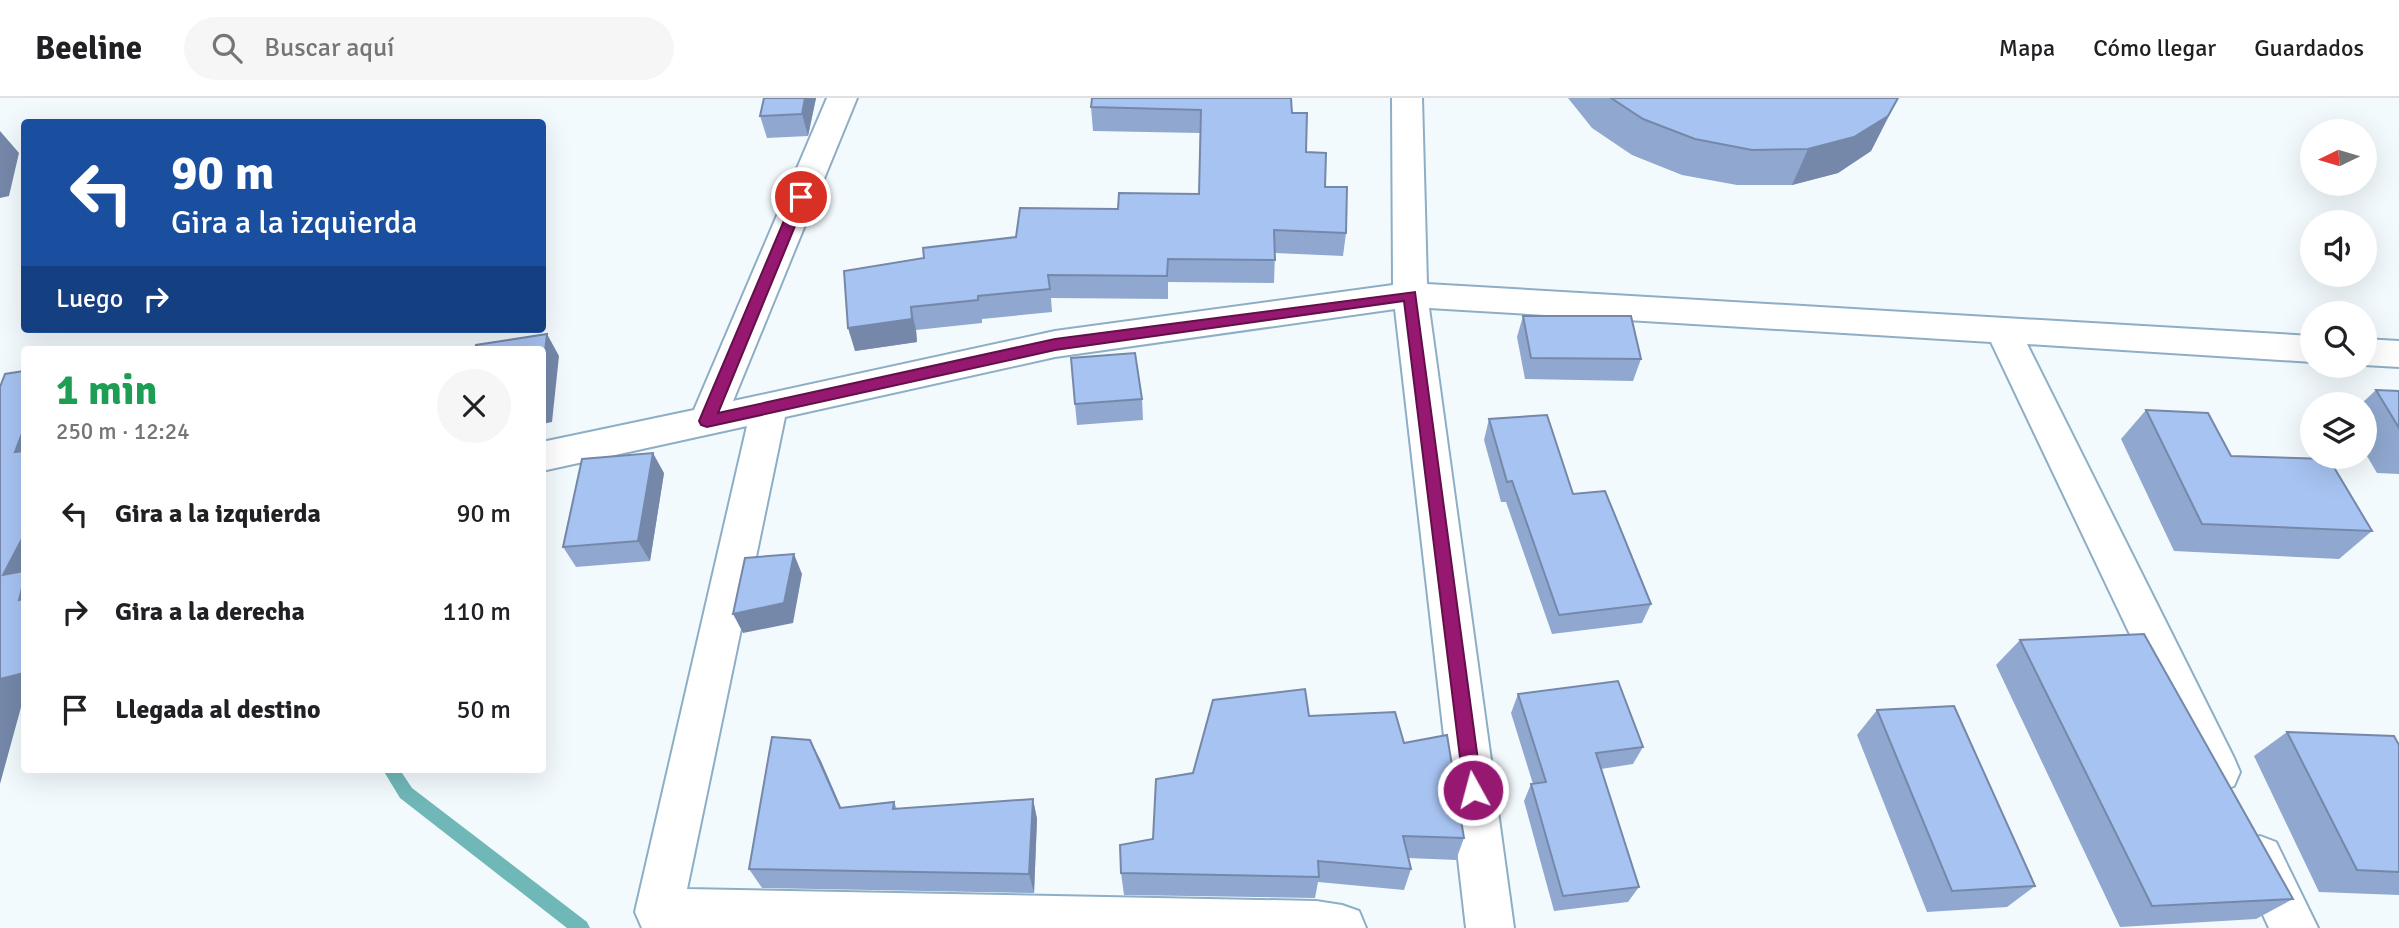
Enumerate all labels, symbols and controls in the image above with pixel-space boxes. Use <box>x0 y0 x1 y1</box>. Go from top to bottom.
search box <box>184 17 674 80</box>
text: Beeline <box>35 28 142 69</box>
icon: search <box>208 29 246 67</box>
text: Buscar aquí <box>264 32 394 64</box>
text: Mapa <box>1999 33 2055 63</box>
text: Cómo llegar <box>2093 33 2216 63</box>
text: Guardados <box>2254 33 2364 63</box>
north arrow <box>2300 119 2376 196</box>
map controls <box>2300 119 2377 469</box>
text: 90 m <box>171 143 274 203</box>
icon: left <box>56 147 147 238</box>
pin <box>771 167 831 227</box>
icon: arrive <box>782 178 820 216</box>
text: Gira a la izquierda <box>171 203 418 242</box>
button: sound <box>2300 210 2377 287</box>
icon: right <box>137 280 175 318</box>
text: Luego <box>56 283 123 315</box>
button: search <box>2300 301 2377 378</box>
text: 1 min <box>56 365 157 416</box>
button: close <box>437 369 511 443</box>
button: layers <box>2300 392 2377 469</box>
text: 250 m · 12:24 <box>56 417 190 446</box>
icon: left <box>56 495 94 533</box>
text: Gira a la izquierda <box>115 498 321 530</box>
text: 90 m <box>456 498 511 530</box>
icon: right <box>56 593 94 631</box>
text: Gira a la derecha <box>115 596 305 628</box>
text: 110 m <box>442 596 511 628</box>
icon: arrive <box>56 691 94 729</box>
text: Llegada al destino <box>115 694 321 726</box>
text: 50 m <box>456 694 511 726</box>
position arrow <box>1436 753 1510 827</box>

